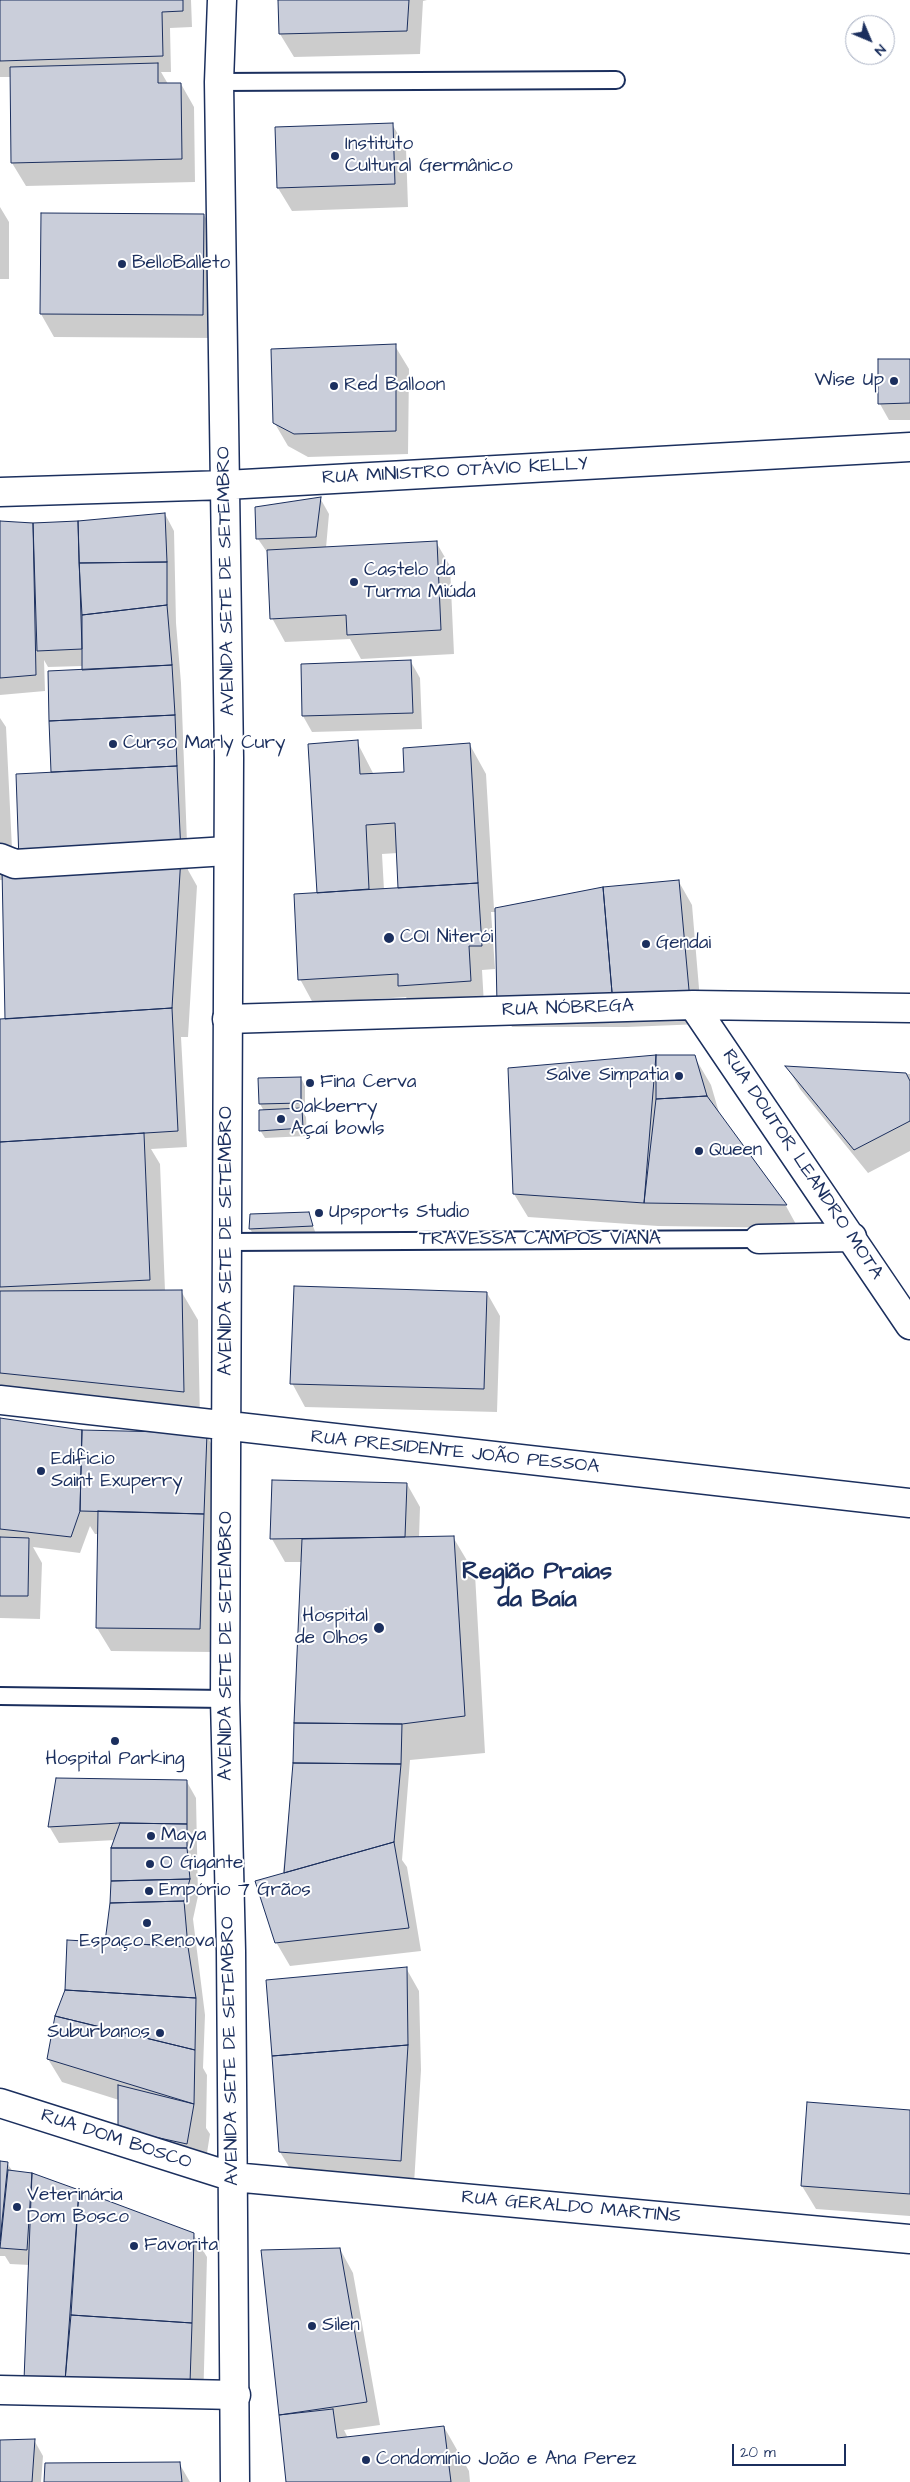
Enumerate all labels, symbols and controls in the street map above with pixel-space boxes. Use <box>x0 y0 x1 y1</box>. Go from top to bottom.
north arrow <box>845 15 895 65</box>
text: N <box>870 40 890 60</box>
place label: Instituto Cultural Germânico <box>345 134 513 178</box>
marker: Instituto Cultural Germânico <box>329 150 341 162</box>
place label: BelloBalleto <box>132 253 230 275</box>
marker: BelloBalleto <box>116 258 128 270</box>
place label: Wise Up <box>815 370 884 392</box>
place label: Red Balloon <box>344 375 445 397</box>
marker: Wise Up <box>888 375 900 387</box>
marker: Red Balloon <box>328 380 340 392</box>
street label: AVENIDA SETE DE SETEMBRO <box>213 446 241 716</box>
street label: RUA MINISTRO OTÁVIO KELLY <box>321 454 589 490</box>
place label: Castelo da Turma Miúda <box>364 560 476 604</box>
marker: Castelo da Turma Miúda <box>348 576 360 588</box>
place label: Curso Marly Cury <box>123 733 285 755</box>
marker: Curso Marly Cury <box>107 738 119 750</box>
place label: COI Niterói <box>400 927 493 949</box>
marker: COI Niterói <box>382 931 396 945</box>
place label: Gendai <box>656 933 711 955</box>
marker: Gendai <box>640 938 652 950</box>
street label: RUA NÓBREGA <box>502 995 634 1023</box>
street label: RUA DOUTOR LEANDRO MOTA <box>716 1046 888 1284</box>
place label: Salve Simpatia <box>546 1065 669 1087</box>
marker: Salve Simpatia <box>673 1070 685 1082</box>
place label: Fina Cerva <box>320 1072 417 1094</box>
marker: Fina Cerva <box>304 1077 316 1089</box>
place label: Oakberry Açaí bowls <box>291 1097 385 1141</box>
street label: AVENIDA SETE DE SETEMBRO <box>216 1106 238 1376</box>
marker: Oakberry Açaí bowls <box>275 1113 287 1125</box>
place label: Queen <box>709 1140 762 1162</box>
marker: Queen <box>693 1145 705 1157</box>
place label: Upsports Studio <box>329 1202 469 1224</box>
marker: Upsports Studio <box>313 1207 325 1219</box>
street label: TRAVESSA CAMPOS VIANA <box>419 1229 661 1251</box>
street label: RUA PRESIDENTE JOÃO PESSOA <box>310 1426 600 1480</box>
place label: Edificio Saint Exuperry <box>51 1449 183 1493</box>
marker: Edificio Saint Exuperry <box>35 1465 47 1477</box>
street label: AVENIDA SETE DE SETEMBRO <box>216 1511 238 1781</box>
district label: Região Praias da Baía <box>462 1559 612 1615</box>
place label: Hospital de Olhos <box>295 1606 368 1650</box>
marker: Hospital de Olhos <box>372 1621 386 1635</box>
marker: Hospital Parking <box>109 1735 121 1747</box>
place label: Hospital Parking <box>45 1749 185 1771</box>
place label: Maya <box>161 1825 206 1847</box>
marker: Maya <box>145 1830 157 1842</box>
place label: O Gigante <box>160 1853 243 1875</box>
marker: O Gigante <box>144 1858 156 1870</box>
place label: Empório 7 Grãos <box>159 1880 311 1902</box>
marker: Empório 7 Grãos <box>143 1885 155 1897</box>
street label: AVENIDA SETE DE SETEMBRO <box>217 1916 245 2186</box>
marker: Espaço Renova <box>141 1917 153 1929</box>
place label: Espaço Renova <box>80 1931 214 1953</box>
place label: Suburbanos <box>47 2022 150 2044</box>
marker: Suburbanos <box>154 2027 166 2039</box>
street label: RUA DOM BOSCO <box>38 2105 194 2175</box>
place label: Veterinária Dom Bosco <box>27 2185 129 2229</box>
street label: RUA GERALDO MARTINS <box>460 2187 682 2229</box>
marker: Veterinária Dom Bosco <box>11 2201 23 2213</box>
place label: Favorita <box>144 2235 218 2257</box>
marker: Favorita <box>128 2240 140 2252</box>
place label: Silen <box>322 2315 360 2337</box>
marker: Silen <box>306 2320 318 2332</box>
scale bar <box>735 2434 849 2466</box>
text: 20 m <box>740 2442 776 2463</box>
place label: Condomínio João e Ana Perez <box>376 2449 637 2471</box>
marker: Condomínio João e Ana Perez <box>360 2454 372 2466</box>

